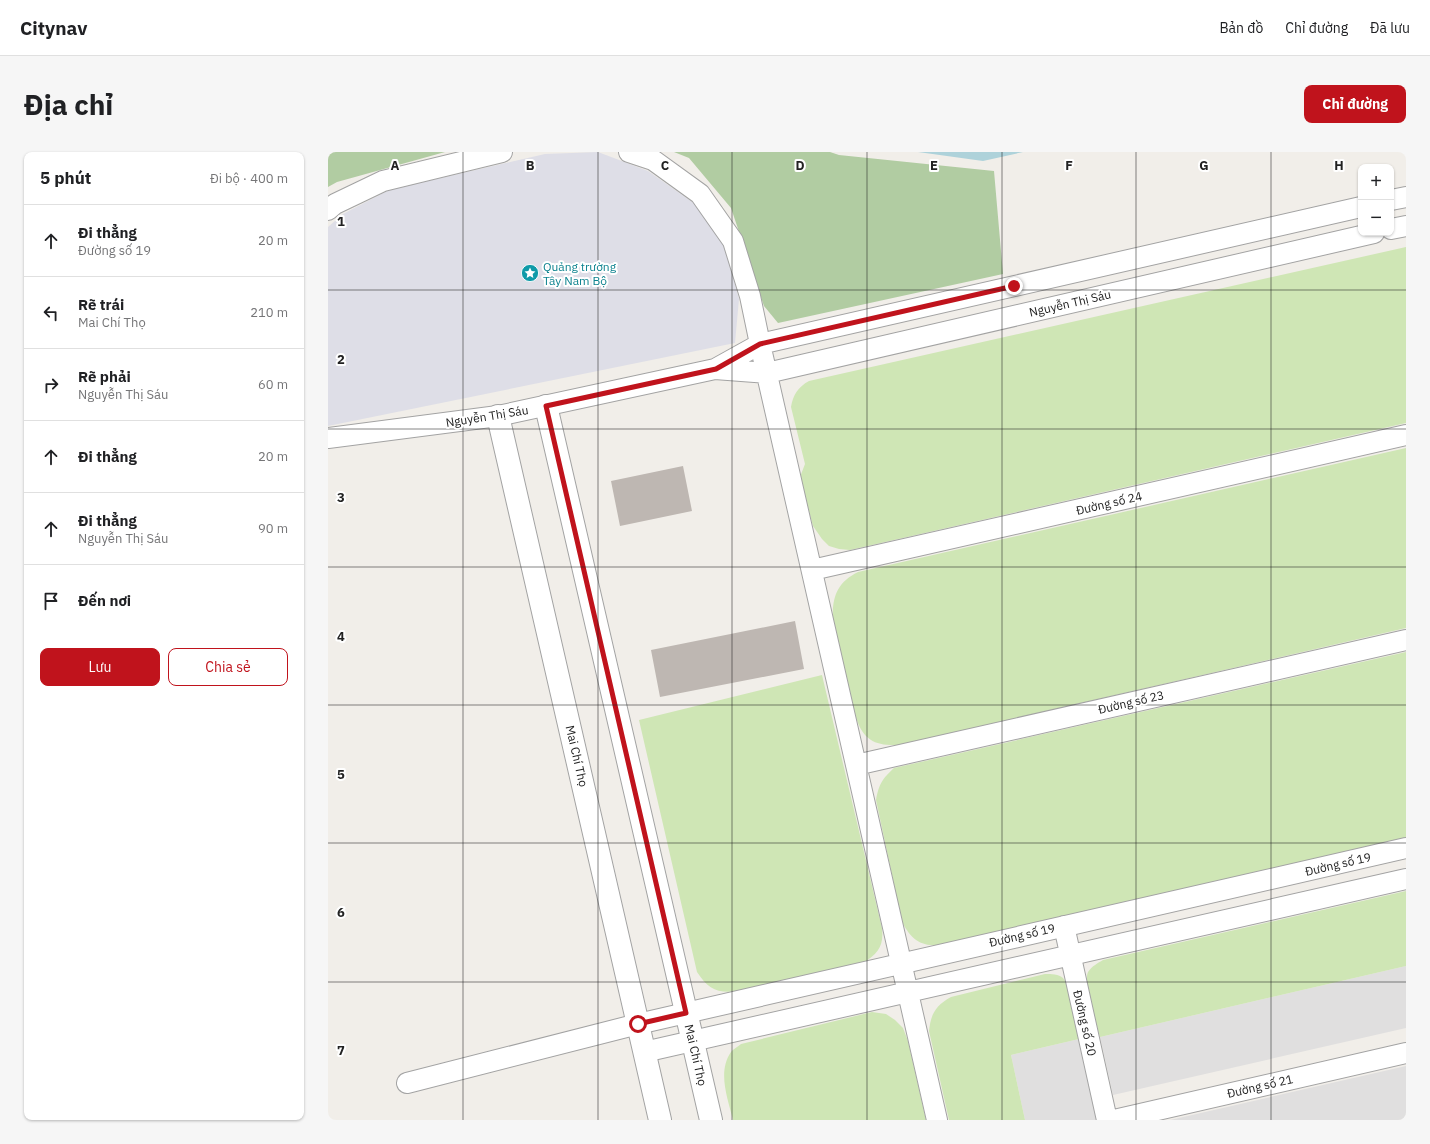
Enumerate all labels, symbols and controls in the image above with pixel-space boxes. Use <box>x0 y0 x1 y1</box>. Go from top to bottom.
text: Citynav <box>20 16 87 40</box>
text: Bản đồ <box>1219 19 1263 37</box>
text: Chỉ đường <box>1285 19 1348 37</box>
text: Đã lưu <box>1370 19 1410 37</box>
button: Chỉ đường <box>1304 85 1406 123</box>
text: Địa chỉ <box>24 86 113 123</box>
text: A <box>391 157 400 174</box>
text: B <box>526 157 535 174</box>
text: C <box>661 157 670 174</box>
text: D <box>795 157 805 174</box>
text: E <box>930 157 938 174</box>
text: F <box>1065 157 1073 174</box>
text: G <box>1199 157 1209 174</box>
text: H <box>1334 157 1344 174</box>
map controls <box>1358 164 1394 236</box>
button: + <box>1358 164 1394 200</box>
text: 5 phút <box>40 167 91 189</box>
text: Đi bộ · 400 m <box>210 170 288 187</box>
button: − <box>1358 200 1394 236</box>
text: 1 <box>337 213 345 230</box>
text: Đi thẳng <box>78 223 137 242</box>
icon: ahead <box>40 230 62 252</box>
text: 20 m <box>258 232 288 249</box>
text: Đường số 19 <box>78 242 151 259</box>
place label: Quảng trường Tây Nam Bộ <box>543 259 617 288</box>
place icon: Quảng trường Tây Nam Bộ <box>520 263 540 283</box>
route end <box>1005 277 1023 295</box>
street label: Nguyễn Thị Sáu <box>1028 286 1112 320</box>
text: Rẽ trái <box>78 295 124 314</box>
icon: left <box>40 302 62 324</box>
text: 210 m <box>250 304 288 321</box>
text: Mai Chí Thọ <box>78 314 146 331</box>
text: 2 <box>337 351 345 368</box>
text: Rẽ phải <box>78 367 131 386</box>
icon: right <box>40 374 62 396</box>
text: 60 m <box>258 376 288 393</box>
text: Nguyễn Thị Sáu <box>78 386 168 403</box>
street label: Nguyễn Thị Sáu <box>445 402 529 430</box>
icon: ahead <box>40 446 62 468</box>
text: Đi thẳng <box>78 447 137 466</box>
text: 20 m <box>258 448 288 465</box>
street label: Đường số 24 <box>1074 488 1144 518</box>
text: 3 <box>337 489 345 506</box>
text: Đi thẳng <box>78 511 137 530</box>
icon: ahead <box>40 518 62 540</box>
text: 90 m <box>258 520 288 537</box>
text: Nguyễn Thị Sáu <box>78 530 168 547</box>
icon: arrive <box>40 590 62 612</box>
text: Đến nơi <box>78 591 131 610</box>
text: 4 <box>337 628 345 645</box>
button: Lưu <box>40 648 160 686</box>
button: Chia sẻ <box>168 648 288 686</box>
street label: Đường số 23 <box>1096 687 1166 717</box>
street label: Mai Chí Thọ <box>563 724 591 788</box>
text: 5 <box>337 766 345 783</box>
street label: Đường số 19 <box>1303 849 1373 879</box>
text: 6 <box>337 904 345 921</box>
street label: Đường số 19 <box>987 920 1057 950</box>
street label: Đường số 20 <box>1070 988 1100 1058</box>
route start <box>629 1015 647 1033</box>
street label: Mai Chí Thọ <box>682 1023 710 1087</box>
text: 7 <box>337 1042 345 1059</box>
street label: Đường số 21 <box>1225 1071 1295 1101</box>

